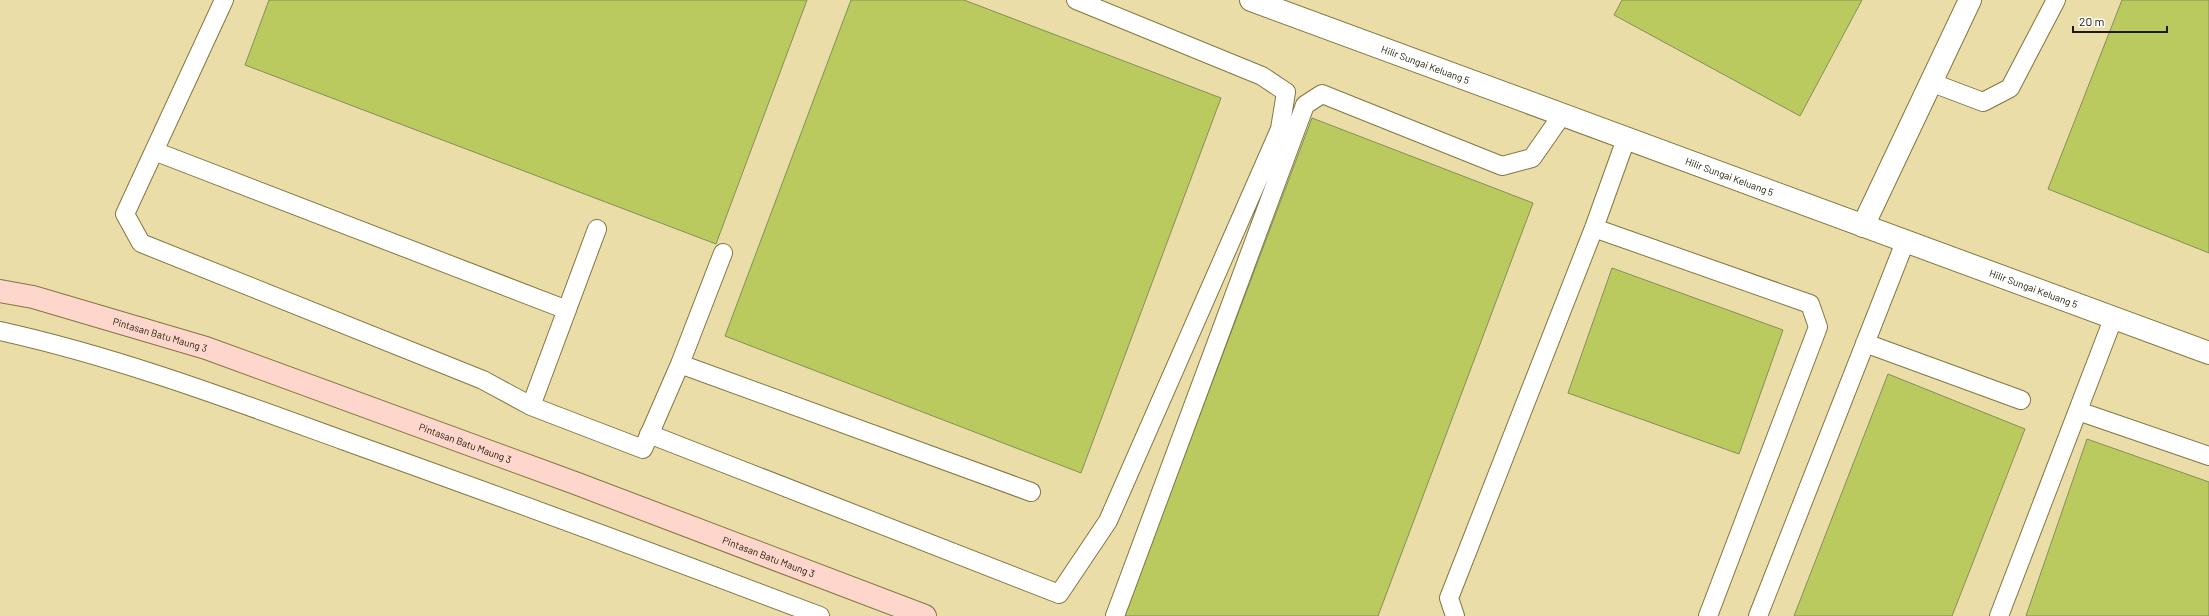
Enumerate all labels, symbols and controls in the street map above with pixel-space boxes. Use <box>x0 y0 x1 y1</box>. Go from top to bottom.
scale bar <box>2073 8 2167 34</box>
text: 20 m <box>2079 14 2105 28</box>
street label: Hilir Sungai Keluang 5 <box>1380 43 1471 86</box>
street label: Hilir Sungai Keluang 5 <box>1684 155 1775 198</box>
street label: Hilir Sungai Keluang 5 <box>1988 267 2079 310</box>
street label: Pintasan Batu Maung 3 <box>111 315 209 354</box>
street label: Pintasan Batu Maung 3 <box>417 420 513 465</box>
street label: Pintasan Batu Maung 3 <box>721 534 817 580</box>

